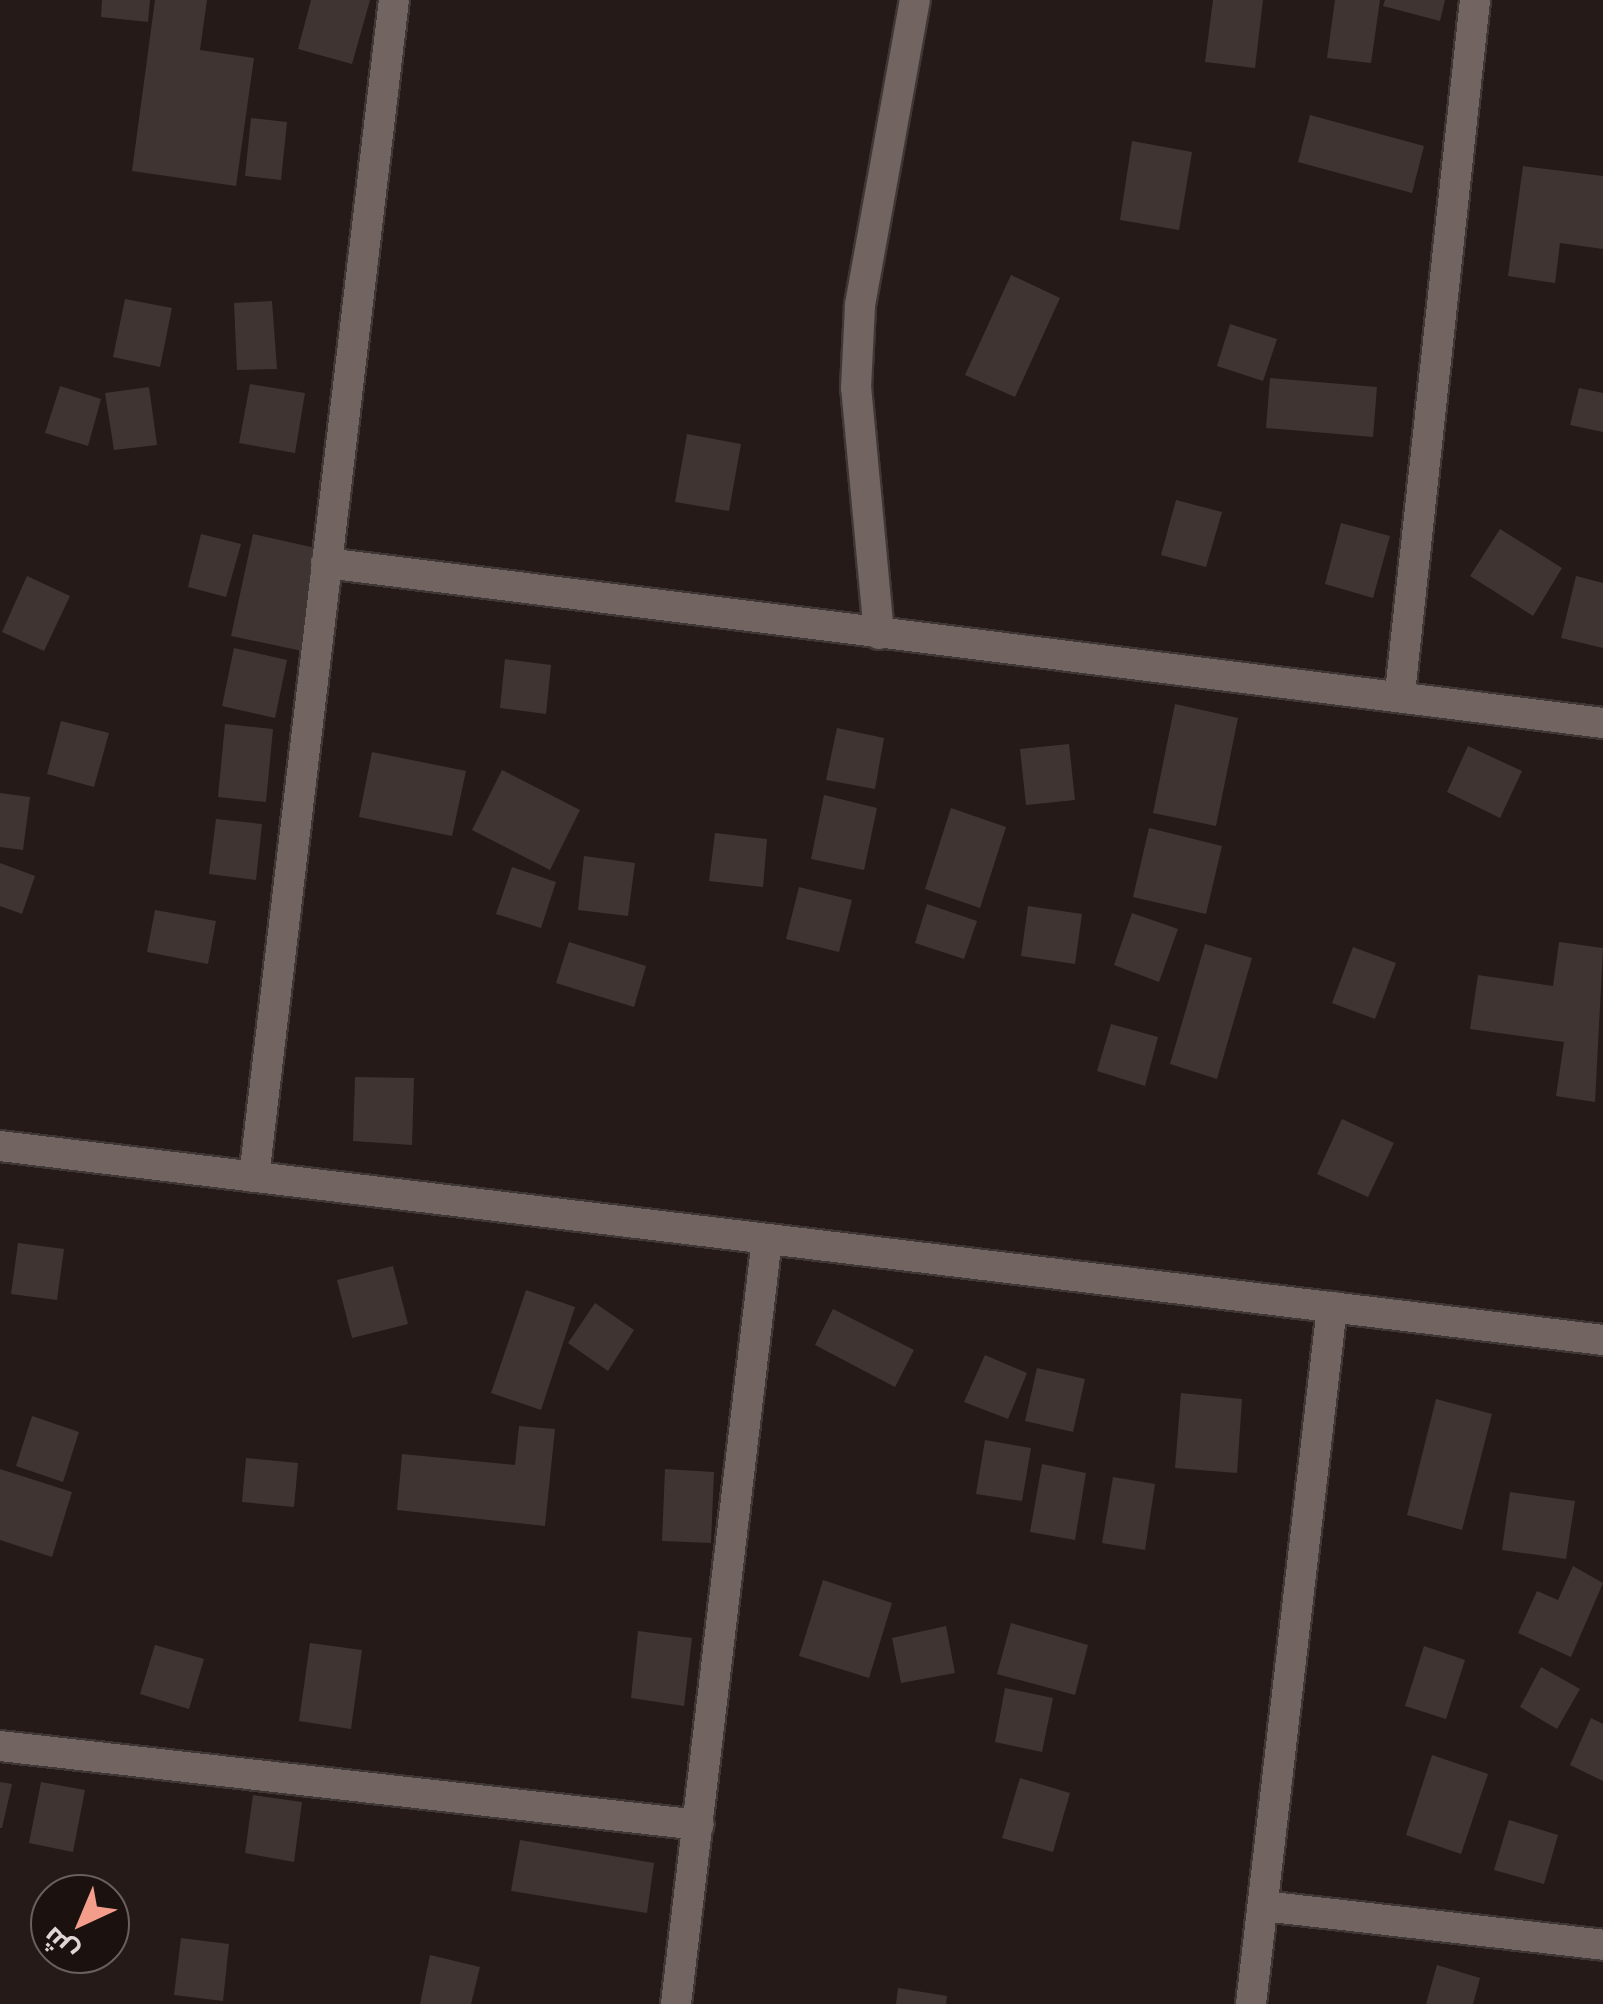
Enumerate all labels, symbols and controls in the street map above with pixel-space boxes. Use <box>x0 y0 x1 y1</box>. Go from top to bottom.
north arrow <box>30 1874 130 1974</box>
text: ش <box>34 1917 87 1971</box>

